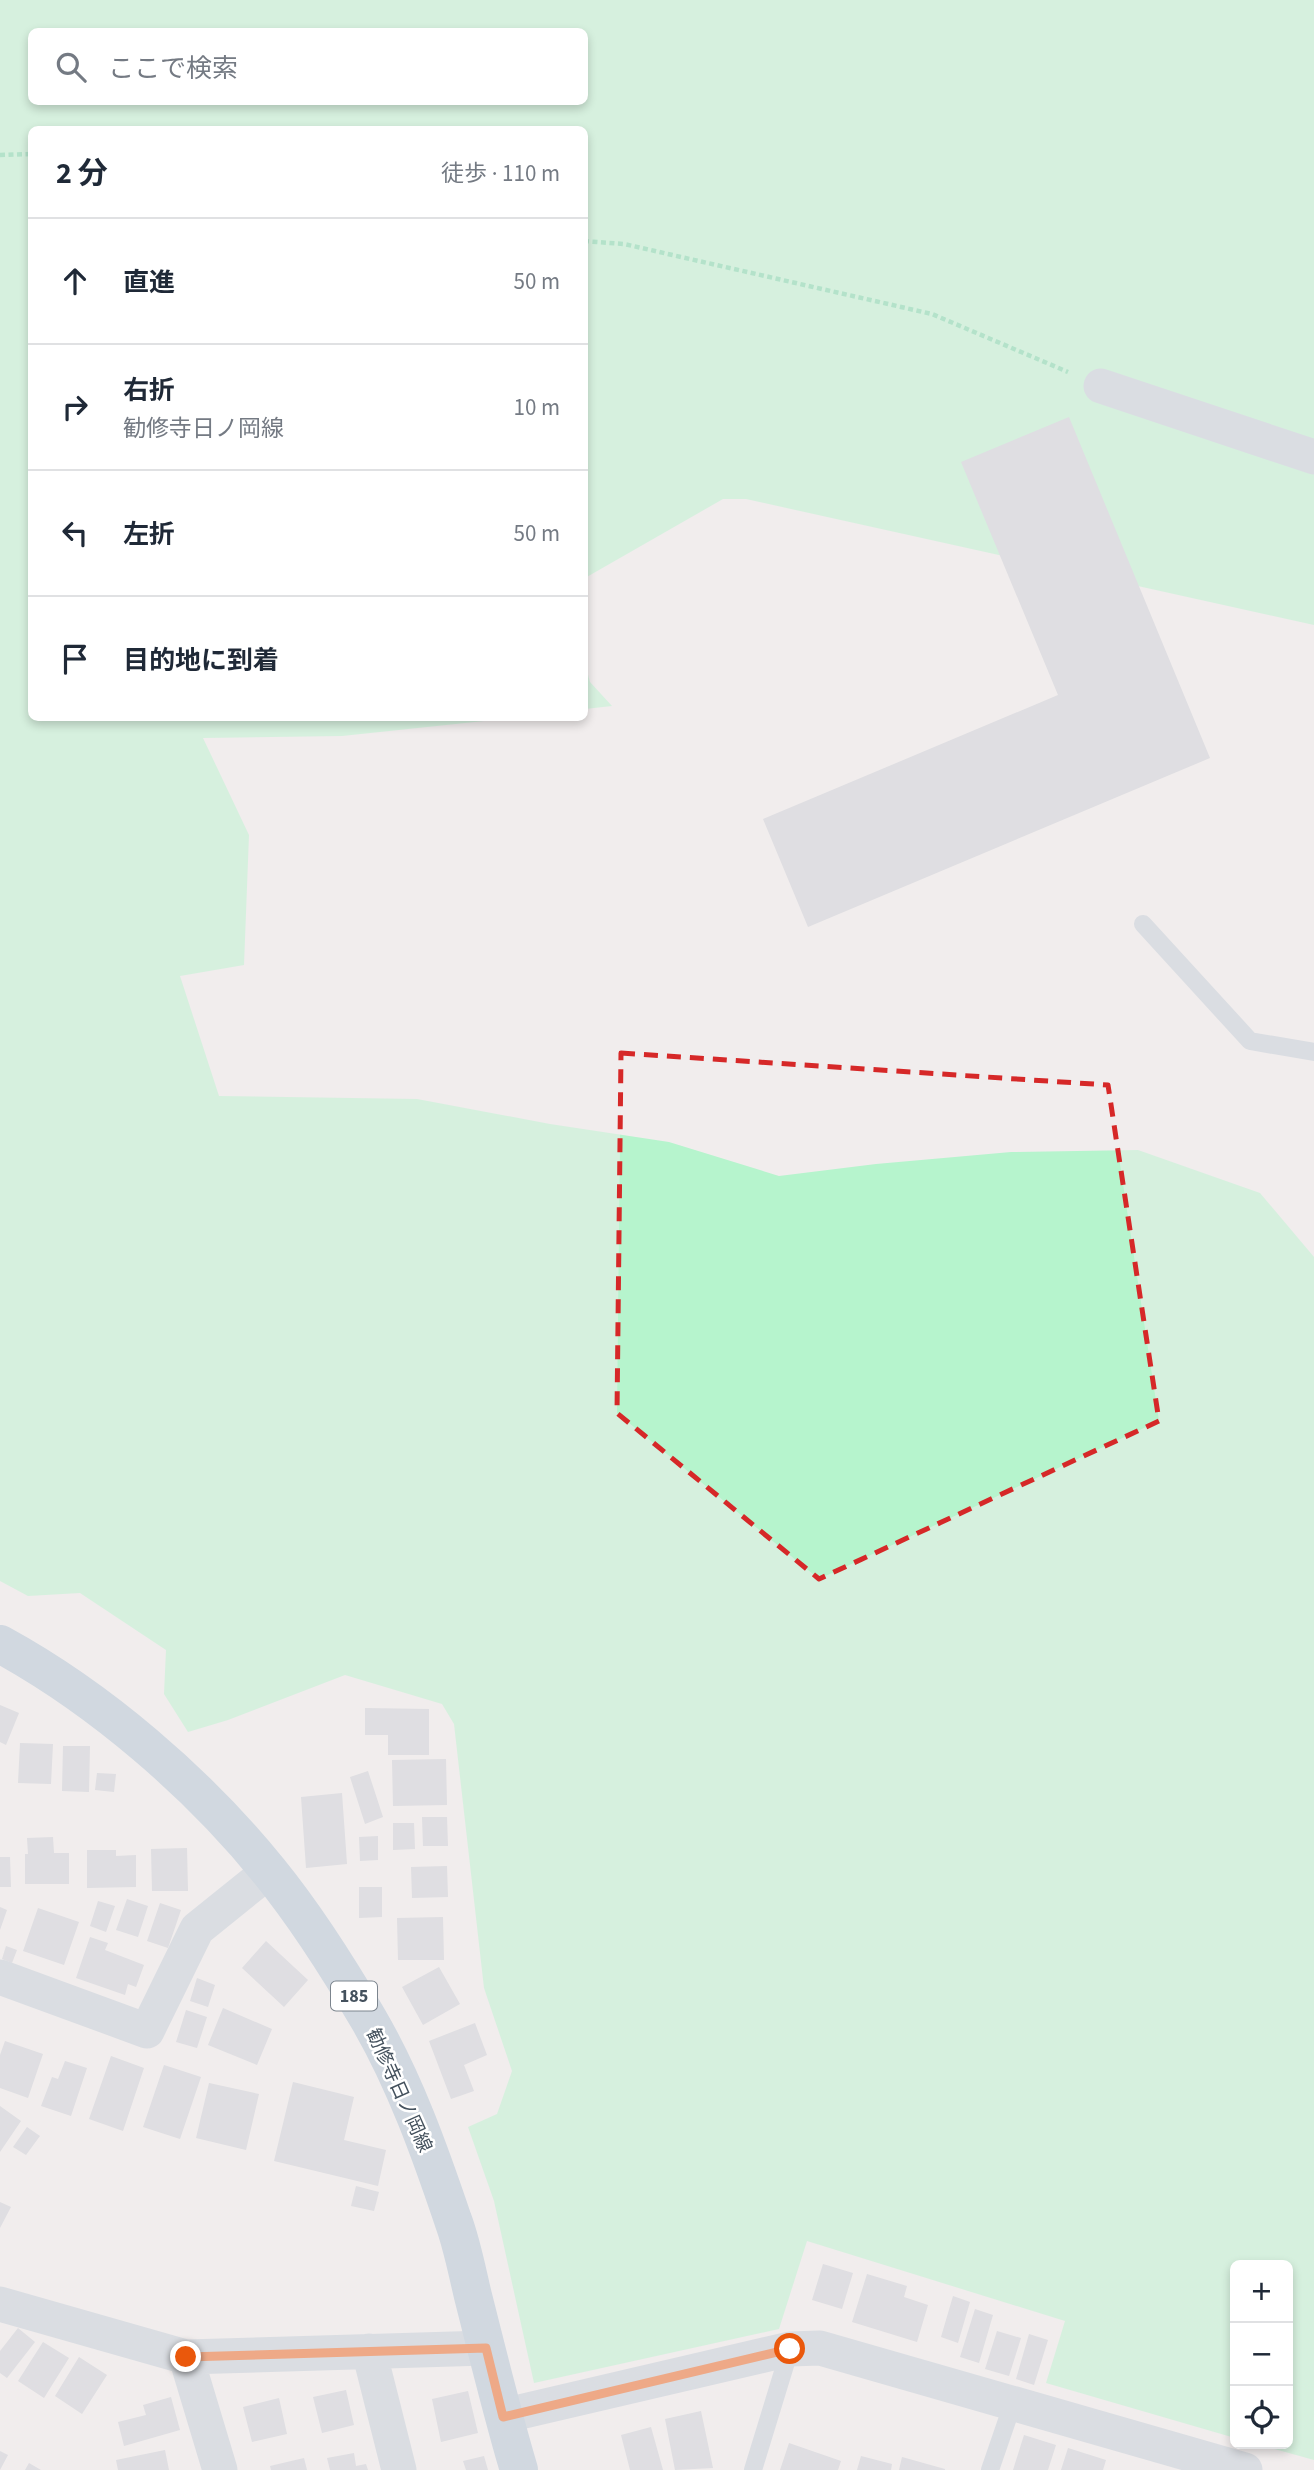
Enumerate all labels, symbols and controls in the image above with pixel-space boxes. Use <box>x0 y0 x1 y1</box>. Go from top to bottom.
search box <box>28 28 588 105</box>
icon: search <box>52 48 90 86</box>
text: ここで検索 <box>108 50 238 87</box>
text: 2 分 <box>56 152 108 195</box>
text: 徒歩 · 110 m <box>441 157 560 190</box>
icon: ahead <box>56 262 94 300</box>
text: 直進 <box>123 264 175 301</box>
text: 50 m <box>513 265 560 298</box>
text: 右折 <box>123 372 175 409</box>
icon: right <box>56 388 94 426</box>
text: 10 m <box>513 391 560 424</box>
text: 勧修寺日ノ岡線 <box>123 412 284 445</box>
icon: left <box>56 514 94 552</box>
text: 左折 <box>123 516 175 553</box>
text: 50 m <box>513 517 560 550</box>
icon: arrive <box>56 640 94 678</box>
text: 目的地に到着 <box>123 642 279 679</box>
road number: 185 <box>331 1982 377 2010</box>
street label: 勧修寺日ノ岡線 <box>359 2024 438 2157</box>
map controls <box>1230 2260 1293 2449</box>
button: + <box>1230 2260 1293 2323</box>
button: − <box>1230 2323 1293 2386</box>
route start <box>774 2333 805 2364</box>
route end <box>170 2341 201 2372</box>
button: locate <box>1230 2386 1293 2449</box>

